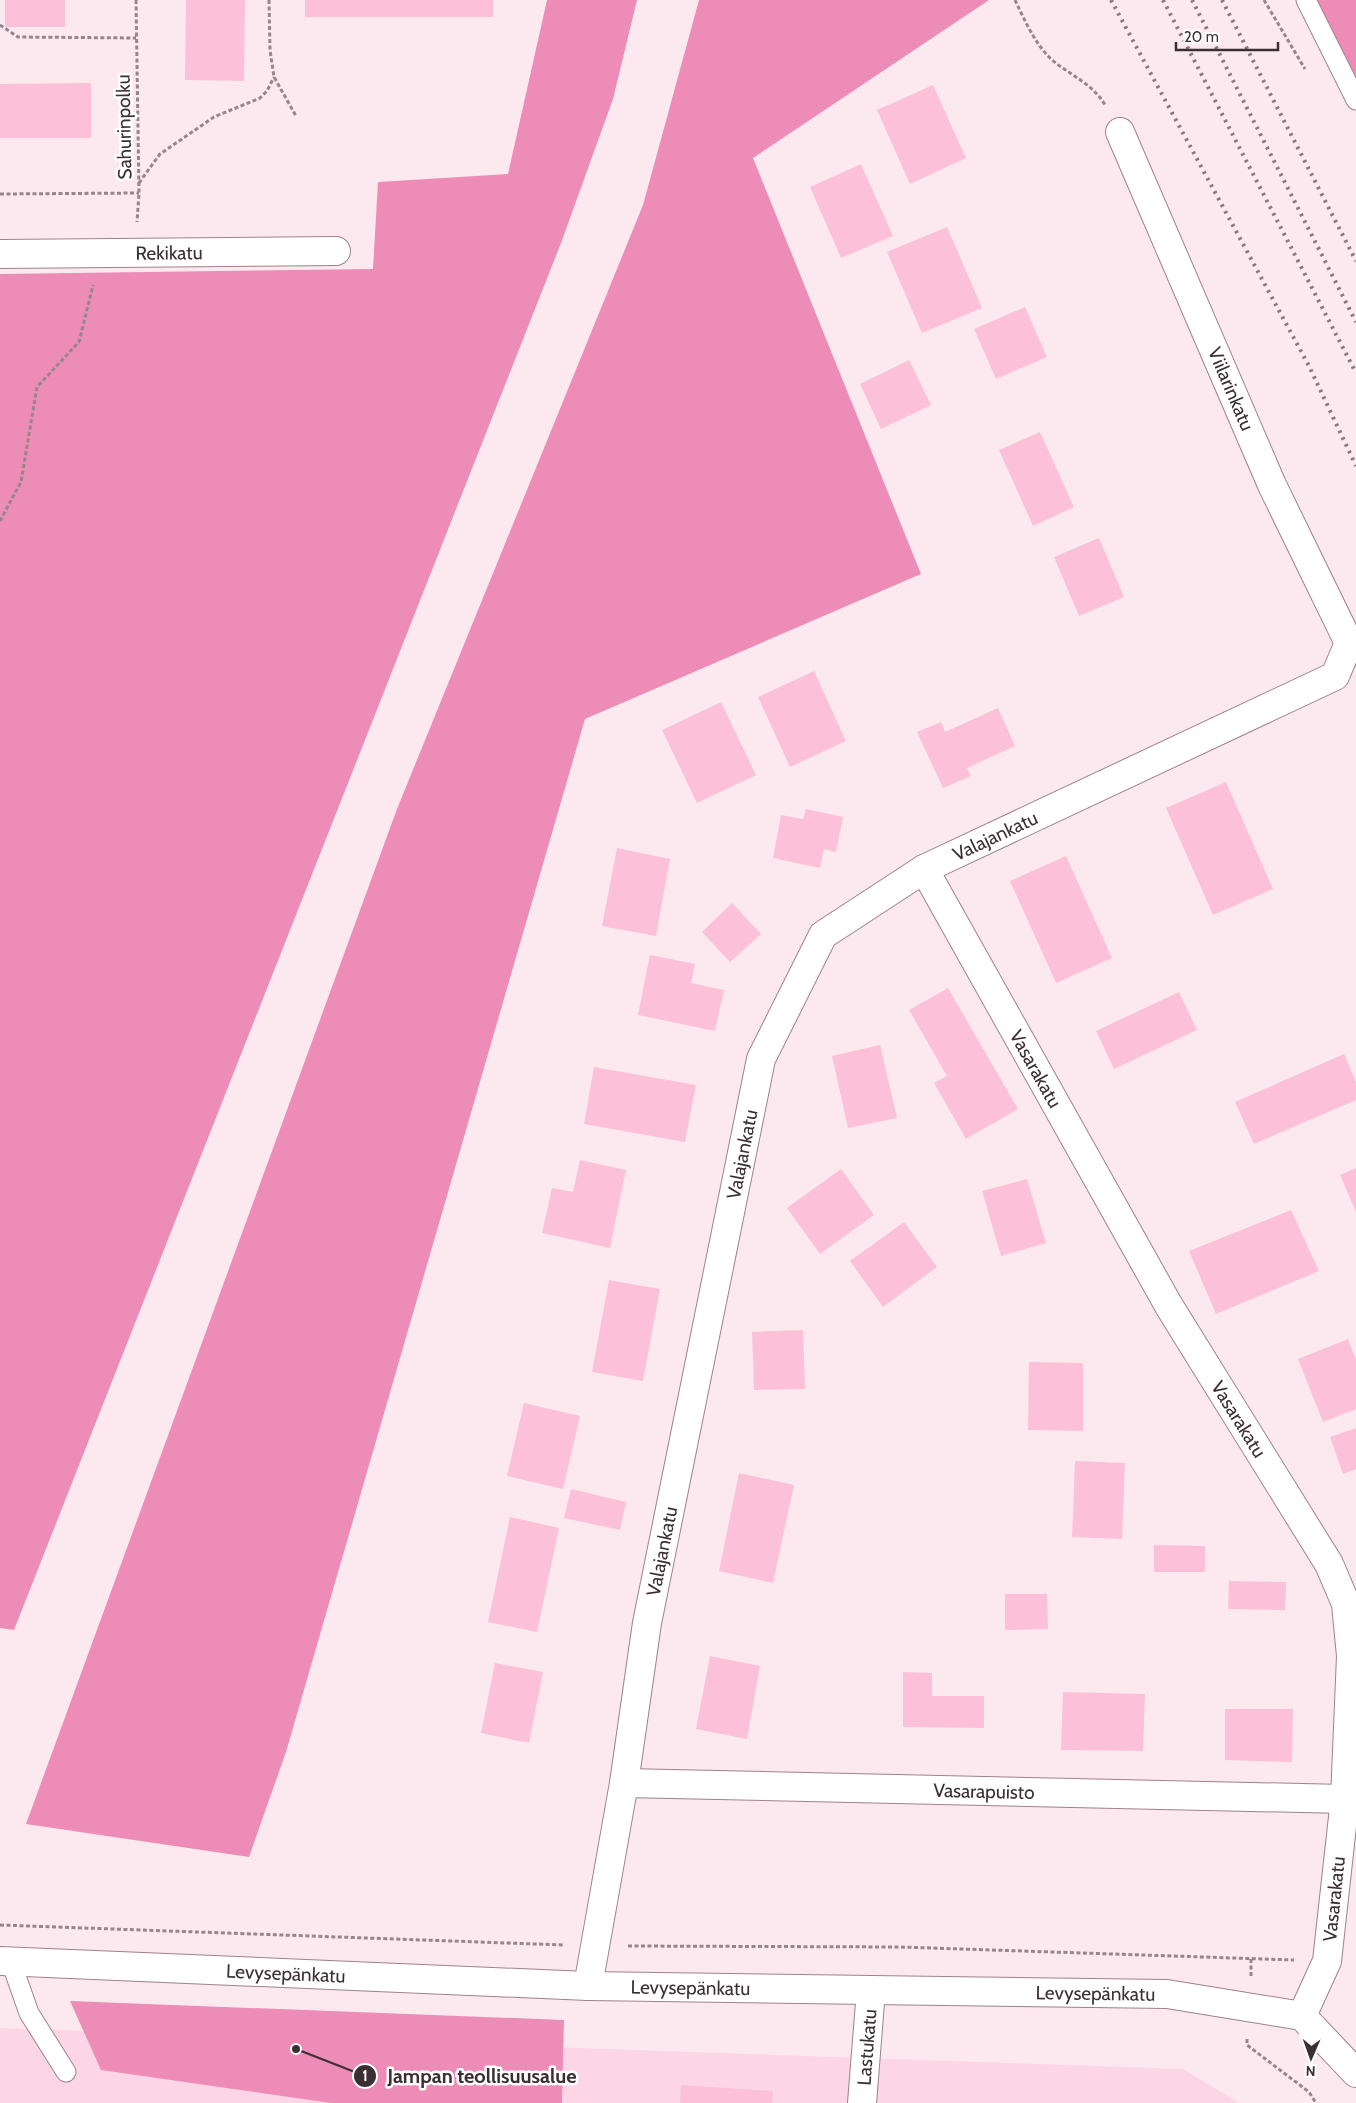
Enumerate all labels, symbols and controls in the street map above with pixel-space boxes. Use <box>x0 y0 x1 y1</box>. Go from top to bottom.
scale bar <box>1176 20 1278 52</box>
text: 20 m <box>1184 28 1219 46</box>
street label: Sahurinpolku <box>112 74 136 180</box>
street label: Rekikatu <box>135 241 203 264</box>
street label: Viilarinkatu <box>1203 344 1259 434</box>
street label: Valajankatu <box>949 806 1041 865</box>
street label: Vasarakatu <box>1005 1026 1067 1112</box>
street label: Valajankatu <box>721 1107 762 1201</box>
street label: Vasarakatu <box>1207 1377 1271 1462</box>
street label: Valajankatu <box>641 1504 682 1598</box>
street label: Vasarapuisto <box>933 1778 1035 1804</box>
street label: Vasarakatu <box>1318 1855 1350 1943</box>
street label: Levysepänkatu <box>226 1959 346 1987</box>
street label: Levysepänkatu <box>631 1975 750 2000</box>
street label: Levysepänkatu <box>1035 1981 1155 2005</box>
street label: Lastukatu <box>852 2008 881 2086</box>
north arrow <box>1286 2033 1336 2083</box>
callout: Jampan teollisuusalue <box>353 2058 587 2093</box>
text: N <box>1305 2062 1316 2080</box>
text: Jampan teollisuusalue <box>386 2064 577 2088</box>
text: 1 <box>362 2067 368 2085</box>

